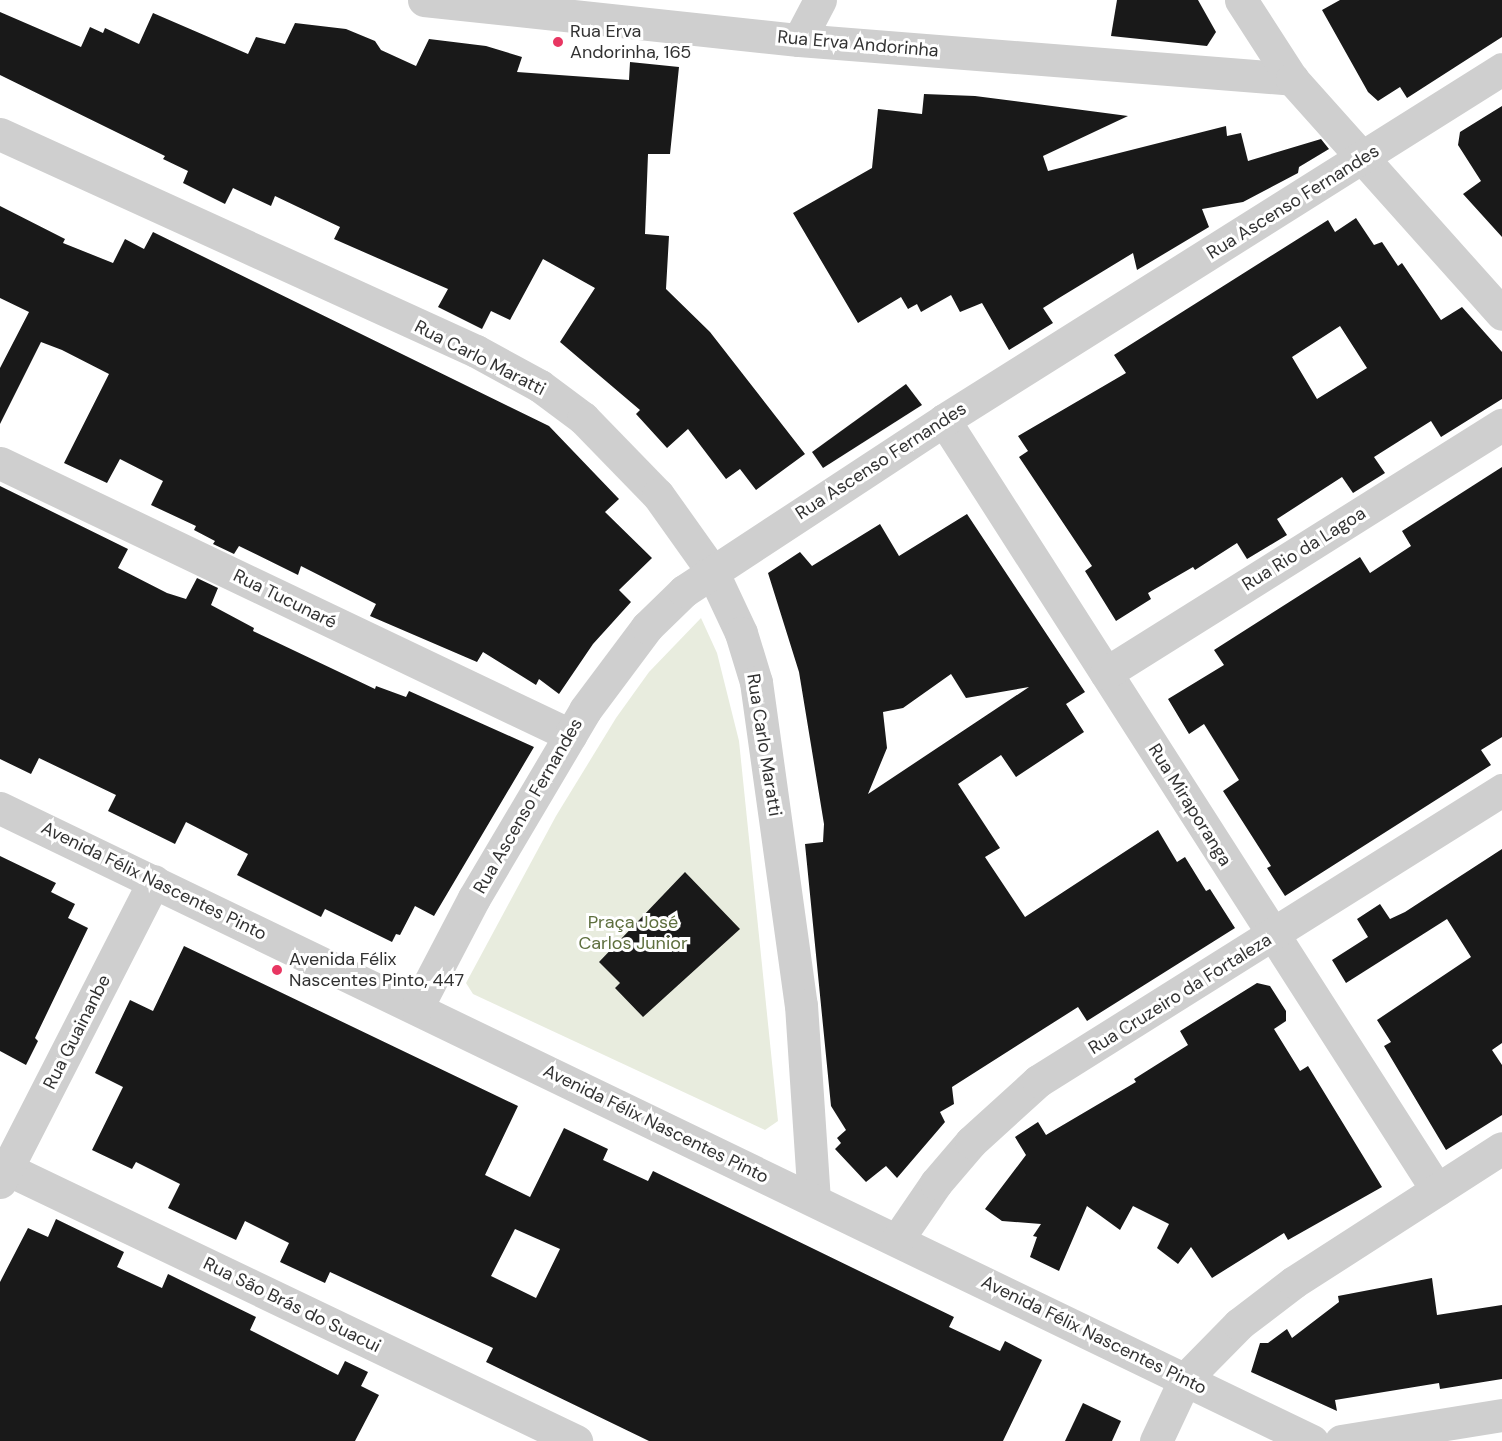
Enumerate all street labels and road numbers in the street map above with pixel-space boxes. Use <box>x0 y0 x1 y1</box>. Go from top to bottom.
street label: Rua Erva Andorinha <box>777 26 939 62</box>
street label: Rua Ascenso Fernandes <box>1203 140 1383 264</box>
street label: Rua Carlo Maratti <box>411 316 549 400</box>
street label: Rua Ascenso Fernandes <box>792 398 970 524</box>
street label: Rua Rio da Lagoa <box>1238 502 1370 596</box>
street label: Rua Tucunaré <box>230 565 340 633</box>
street label: Rua Carlo Maratti <box>742 672 786 818</box>
street label: Rua Ascenso Fernandes <box>469 714 587 898</box>
street label: Rua Miraporanga <box>1144 740 1236 870</box>
street label: Avenida Félix Nascentes Pinto <box>38 817 270 945</box>
street label: Rua Cruzeiro da Fortaleza <box>1085 929 1275 1059</box>
street label: Rua Guainanbe <box>39 971 115 1093</box>
street label: Avenida Félix Nascentes Pinto <box>540 1060 772 1188</box>
street label: Rua São Brás do Suacui <box>200 1253 384 1357</box>
street label: Avenida Félix Nascentes Pinto <box>978 1271 1210 1399</box>

